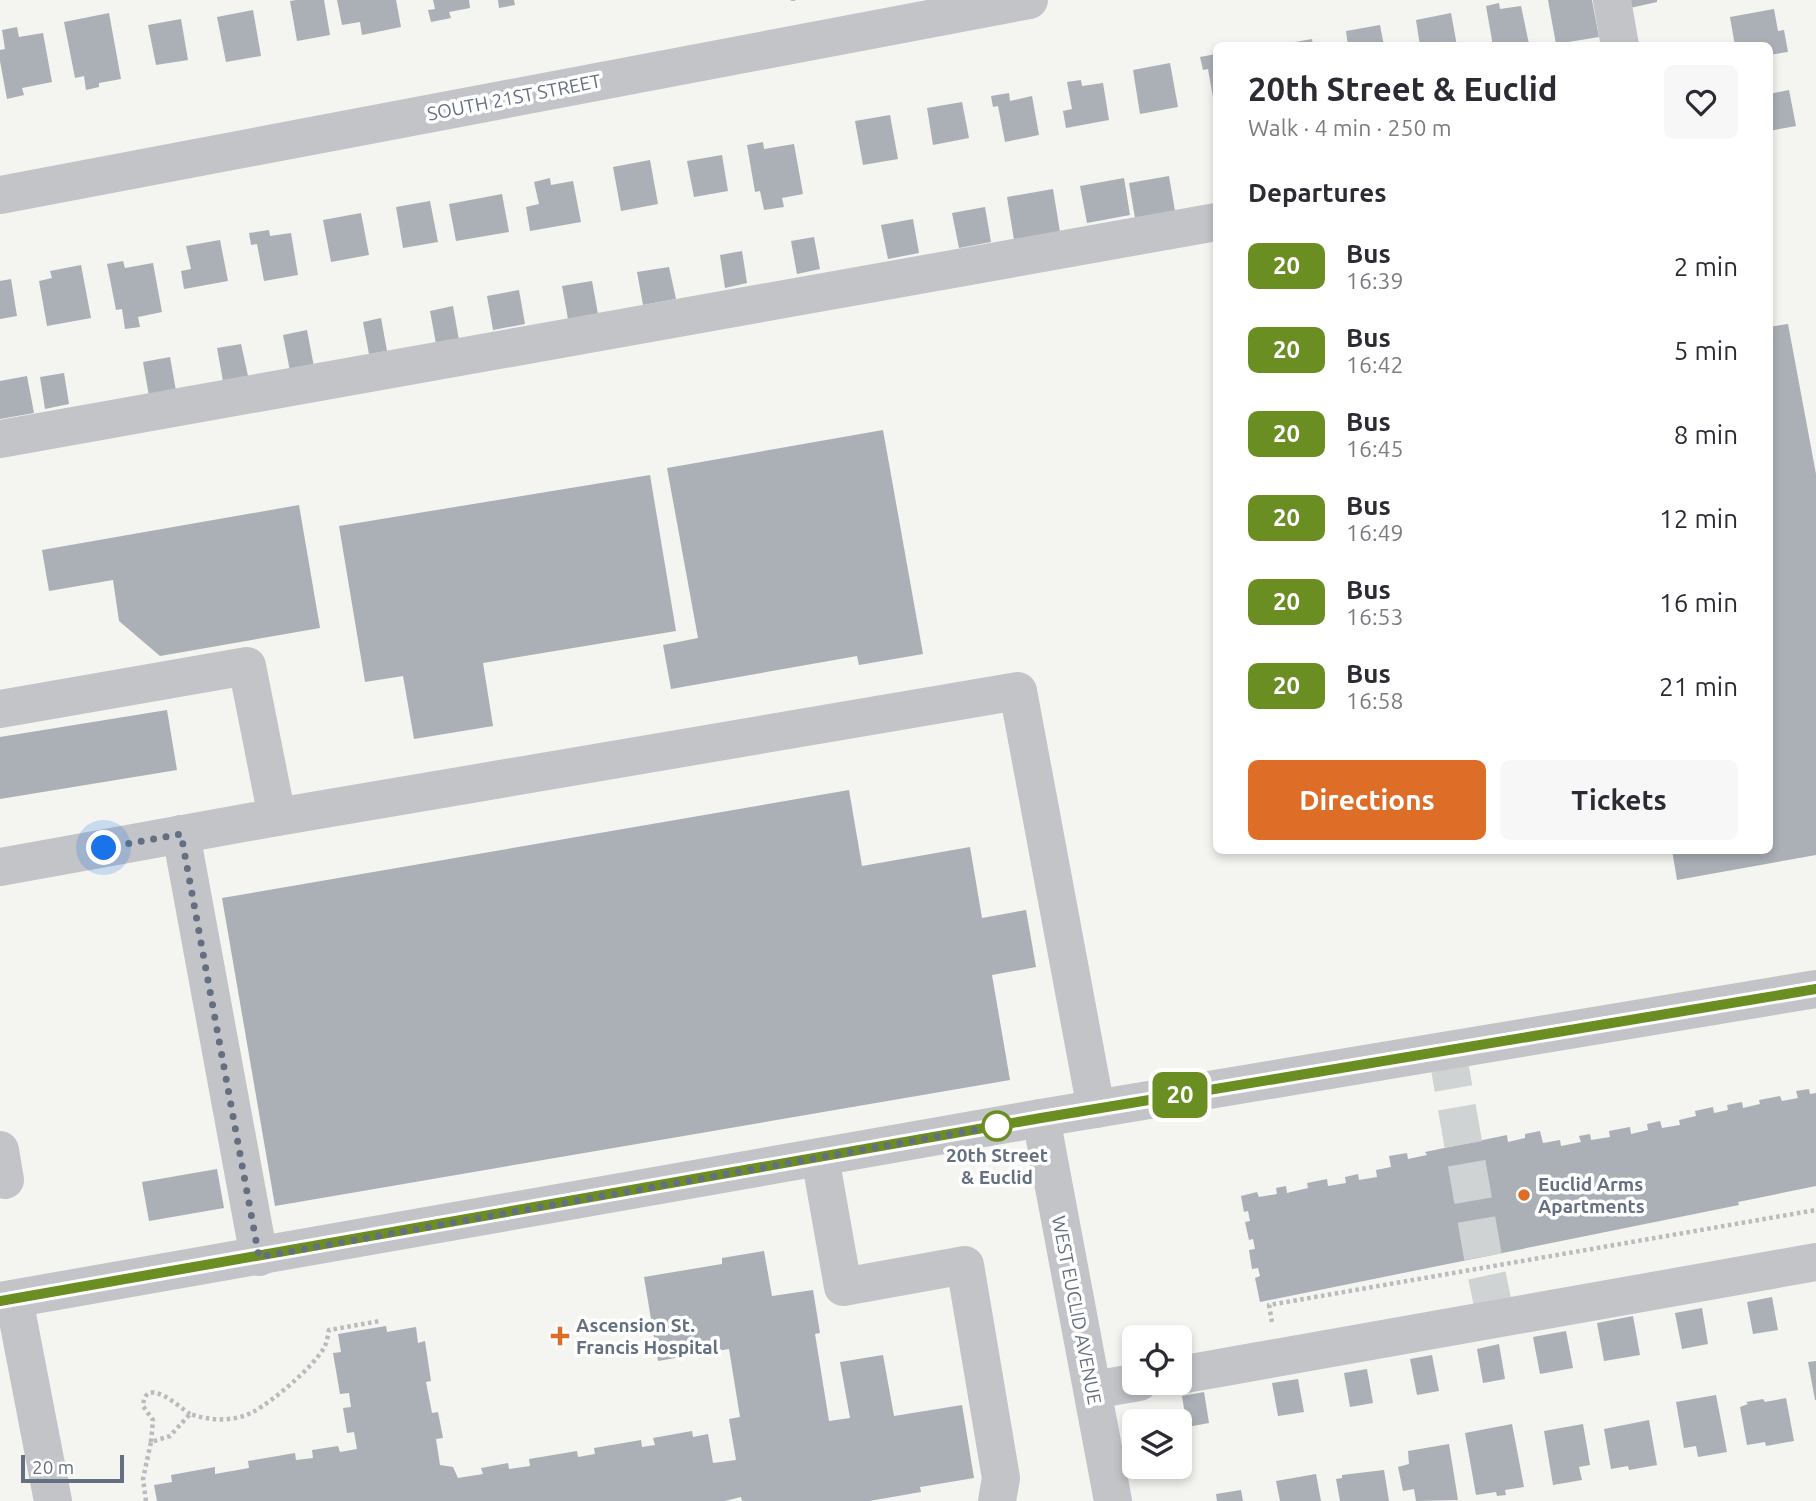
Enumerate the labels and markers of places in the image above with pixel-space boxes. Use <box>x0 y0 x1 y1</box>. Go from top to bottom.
marker: 20th Street & Euclid <box>982 1111 1012 1141</box>
place label: 20th Street & Euclid <box>946 1144 1048 1188</box>
place label: Euclid Arms Apartments <box>1538 1173 1645 1217</box>
marker: Euclid Arms Apartments <box>1516 1187 1532 1203</box>
place label: Ascension St. Francis Hospital <box>576 1314 719 1358</box>
marker: Ascension St. Francis Hospital <box>550 1326 570 1346</box>

